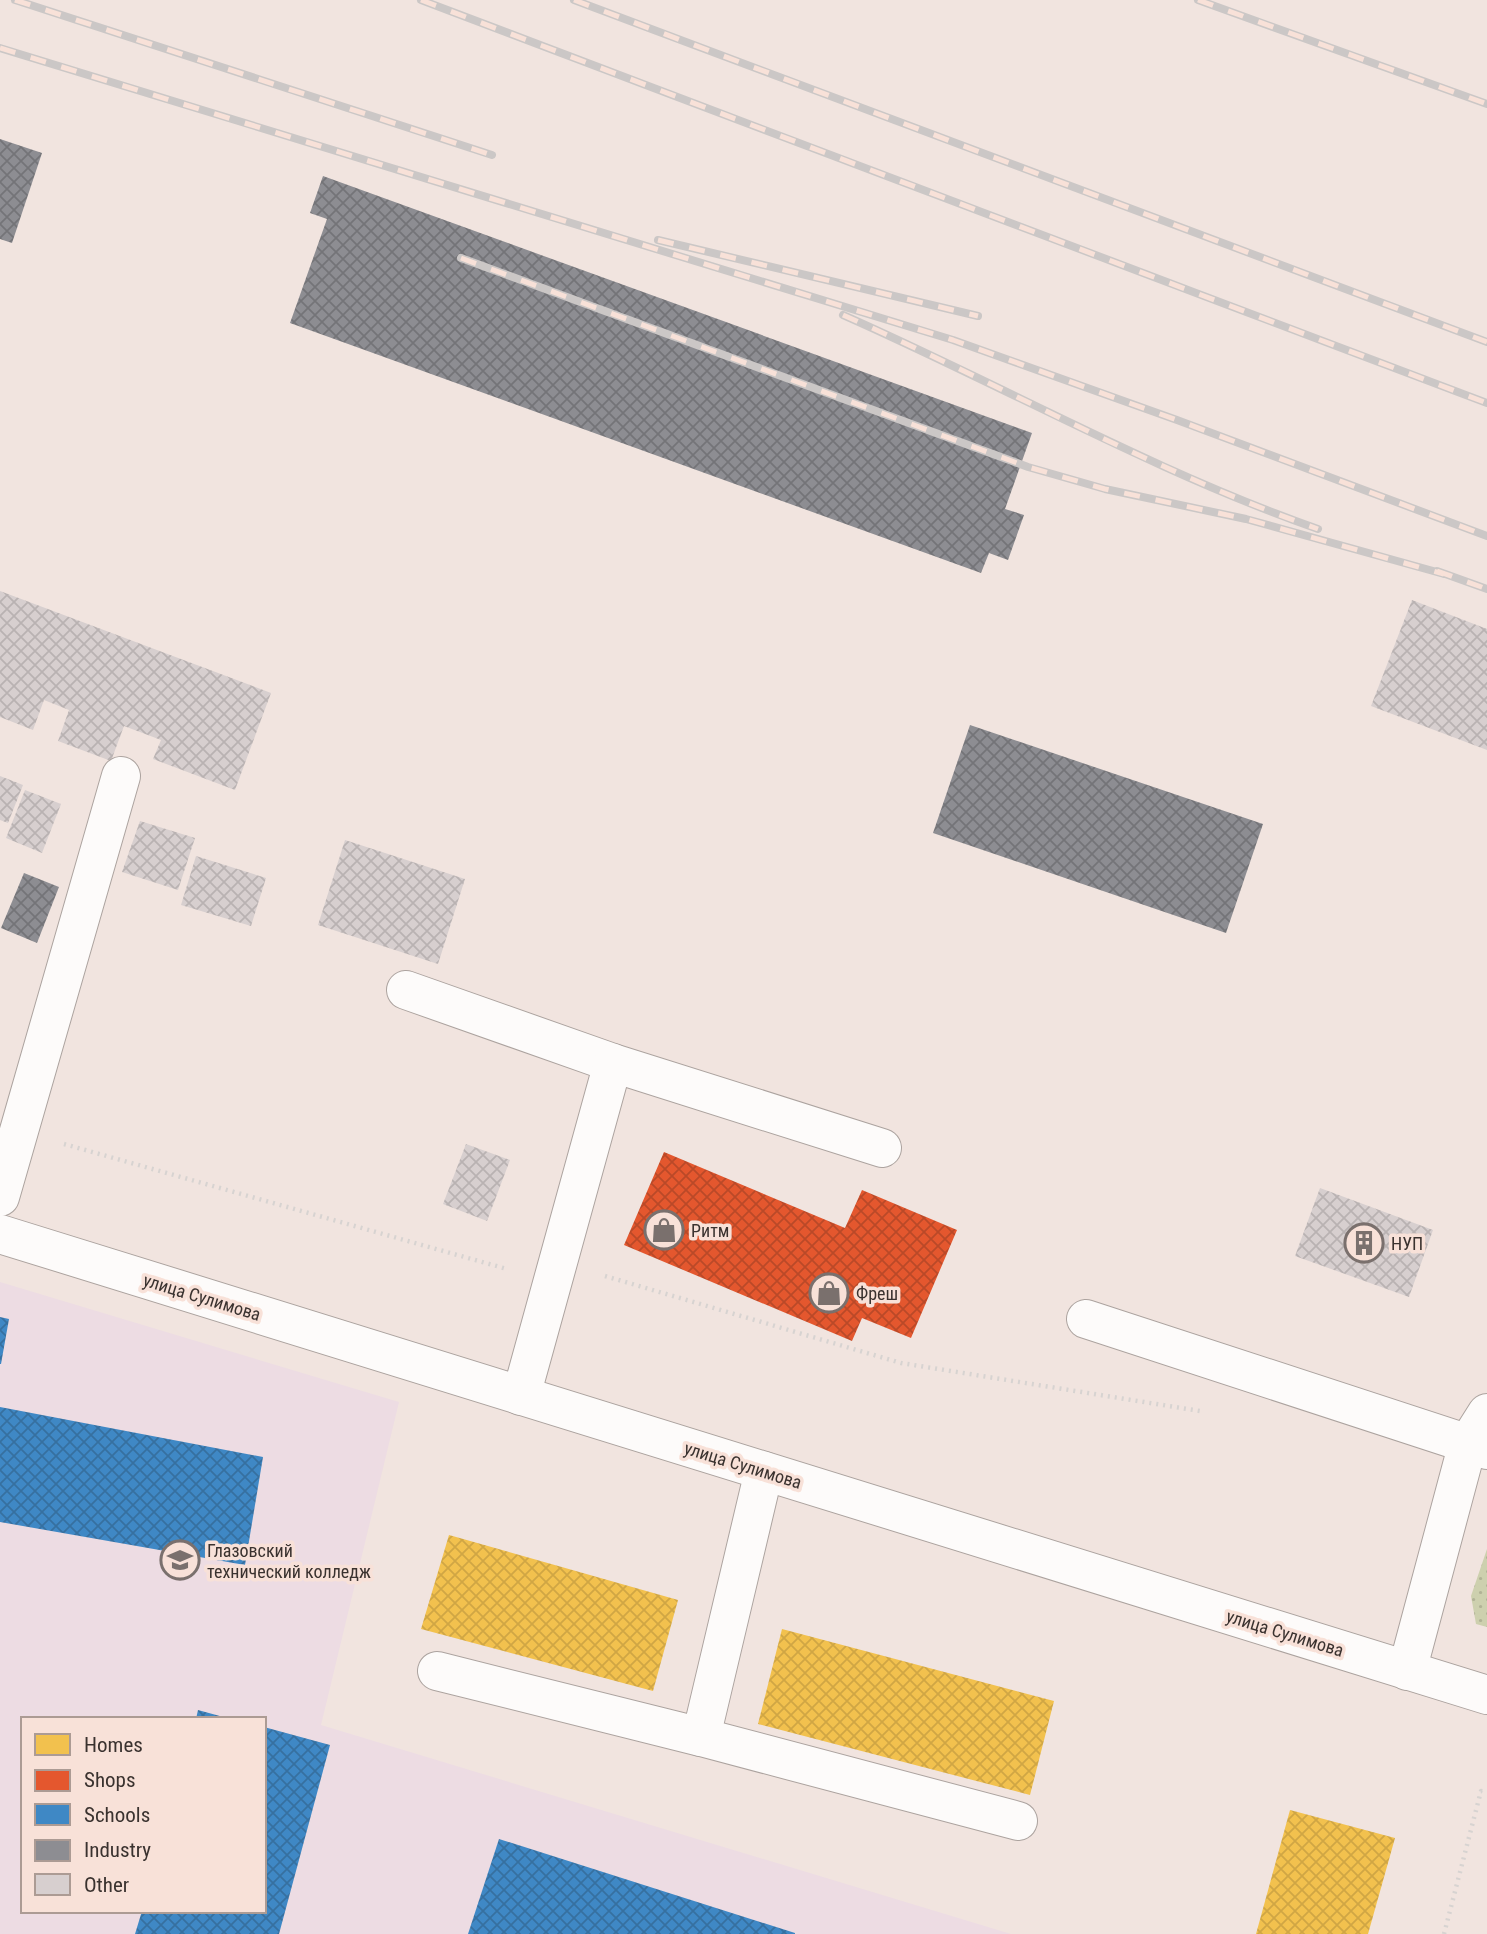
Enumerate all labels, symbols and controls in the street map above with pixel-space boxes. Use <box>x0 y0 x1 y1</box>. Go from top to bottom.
shop icon: Ритм <box>643 1209 685 1251</box>
place label: Ритм <box>691 1220 729 1241</box>
building icon: НУП <box>1343 1222 1385 1264</box>
place label: НУП <box>1391 1233 1423 1254</box>
street label: улица Сулимова <box>141 1269 263 1325</box>
shop icon: Фреш <box>808 1272 850 1314</box>
place label: Фреш <box>856 1283 898 1304</box>
street label: улица Сулимова <box>682 1437 804 1493</box>
school or university icon: Глазовский технический колледж <box>159 1539 201 1581</box>
place label: Глазовский технический колледж <box>207 1540 371 1582</box>
street label: улица Сулимова <box>1224 1605 1346 1661</box>
legend <box>21 1717 266 1913</box>
text: Homes <box>84 1733 143 1757</box>
text: Shops <box>84 1768 136 1792</box>
text: Schools <box>84 1803 150 1827</box>
text: Industry <box>84 1838 151 1862</box>
text: Other <box>84 1873 129 1897</box>

